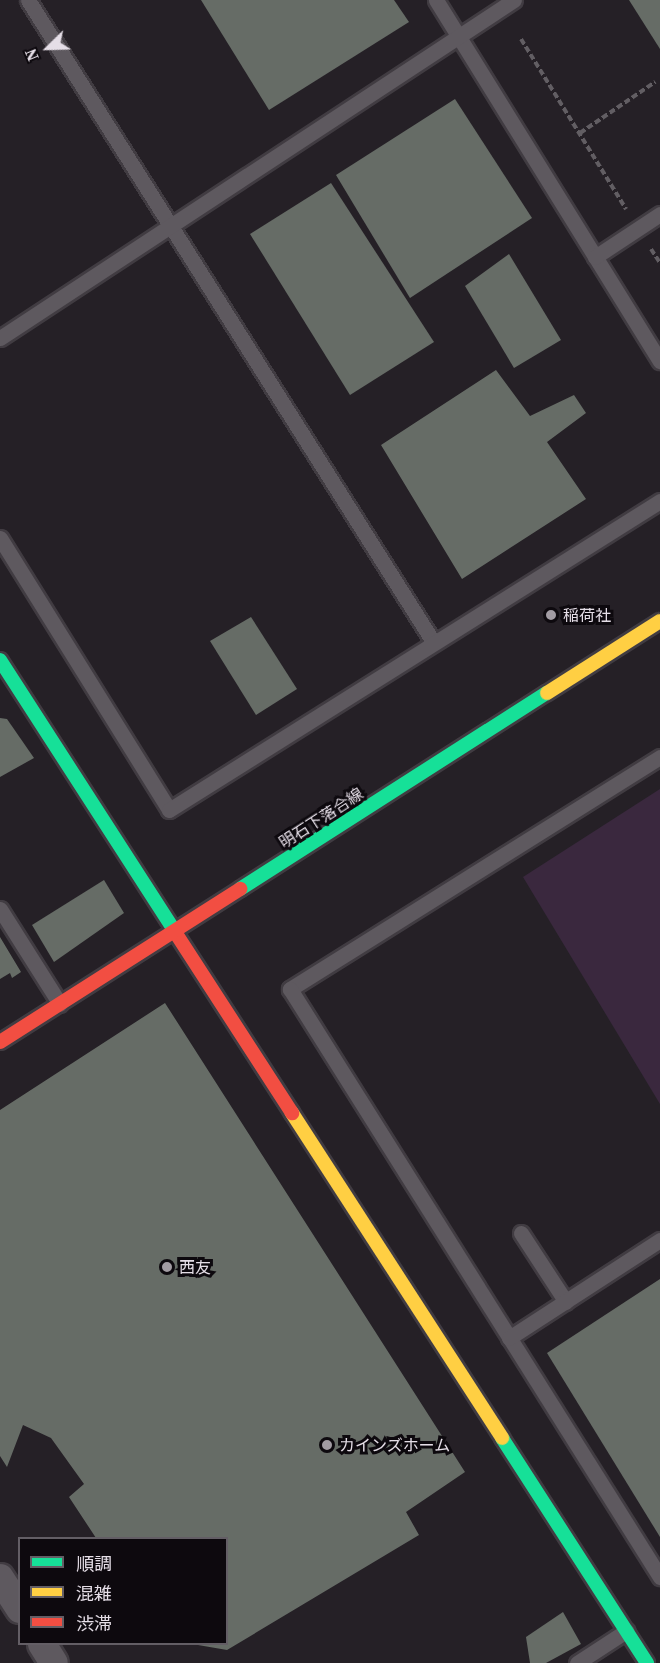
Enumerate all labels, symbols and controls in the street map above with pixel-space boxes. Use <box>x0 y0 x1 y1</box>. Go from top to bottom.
north arrow <box>18 18 78 78</box>
text: N <box>19 45 44 65</box>
place label: 稲荷社 <box>563 605 611 625</box>
marker: 稲荷社 <box>544 608 558 622</box>
street label: 明石下落合線 <box>276 784 366 852</box>
place label: 西友 <box>179 1257 211 1277</box>
marker: 西友 <box>160 1260 174 1274</box>
place label: カインズホーム <box>339 1435 451 1455</box>
marker: カインズホーム <box>320 1438 334 1452</box>
legend <box>18 1537 228 1645</box>
text: 順調 <box>76 1551 112 1576</box>
text: 混雑 <box>76 1581 112 1606</box>
text: 渋滞 <box>76 1611 112 1636</box>

